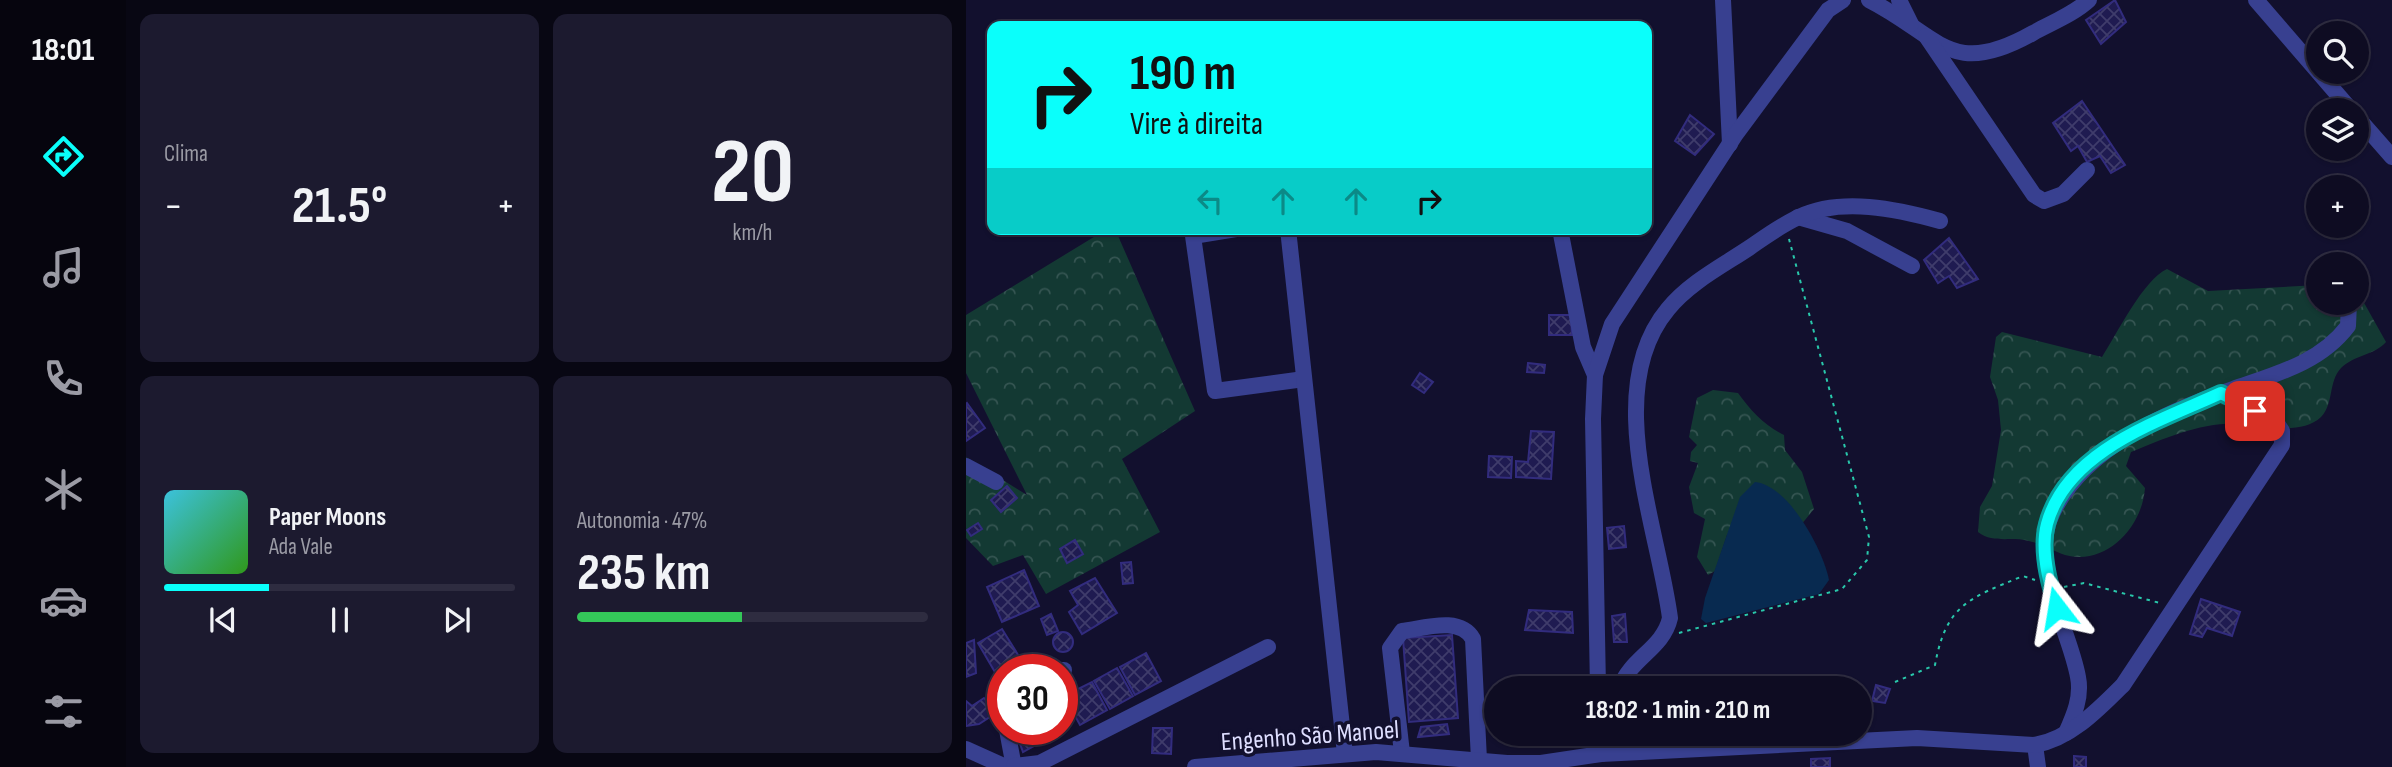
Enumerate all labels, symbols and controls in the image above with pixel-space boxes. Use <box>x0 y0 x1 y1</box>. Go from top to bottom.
map controls <box>2306 21 2369 315</box>
button: search <box>2306 21 2369 84</box>
text: 18:01 <box>32 31 94 70</box>
text: 190 m <box>1130 45 1236 104</box>
icon: right <box>1015 49 1106 140</box>
button: layers <box>2306 98 2369 161</box>
text: Vire à direita <box>1130 105 1263 144</box>
text: 20 <box>711 119 794 228</box>
icon: directions <box>39 132 88 181</box>
text: Clima <box>164 140 208 168</box>
text: 21.5° <box>292 175 387 238</box>
button: + <box>2306 175 2369 238</box>
icon: left <box>1191 182 1229 220</box>
icon: ahead <box>1264 182 1302 220</box>
icon: ahead <box>1337 182 1375 220</box>
icon: right <box>1410 182 1448 220</box>
text: − <box>164 184 183 229</box>
text: + <box>496 184 515 229</box>
text: km/h <box>733 219 772 247</box>
icon: music <box>39 243 88 292</box>
button: − <box>2306 252 2369 315</box>
icon: phone <box>39 354 88 403</box>
pin <box>2225 381 2285 441</box>
icon: arrive <box>2236 392 2274 430</box>
icon: climate <box>39 465 88 514</box>
text: Paper Moons <box>269 502 386 533</box>
text: Autonomia · 47% <box>577 507 707 535</box>
text: Ada Vale <box>269 533 333 561</box>
text: 235 km <box>577 542 711 605</box>
position arrow <box>2020 571 2094 645</box>
icon: car <box>39 576 88 625</box>
icon: previous <box>204 601 242 639</box>
icon: pause <box>321 601 359 639</box>
icon: next <box>438 601 476 639</box>
speed limit sign: 30 <box>987 654 1078 745</box>
icon: filters <box>39 687 88 736</box>
text: 18:02 · 1 min · 210 m <box>1586 695 1770 726</box>
street label: Engenho São Manoel <box>1220 715 1400 758</box>

